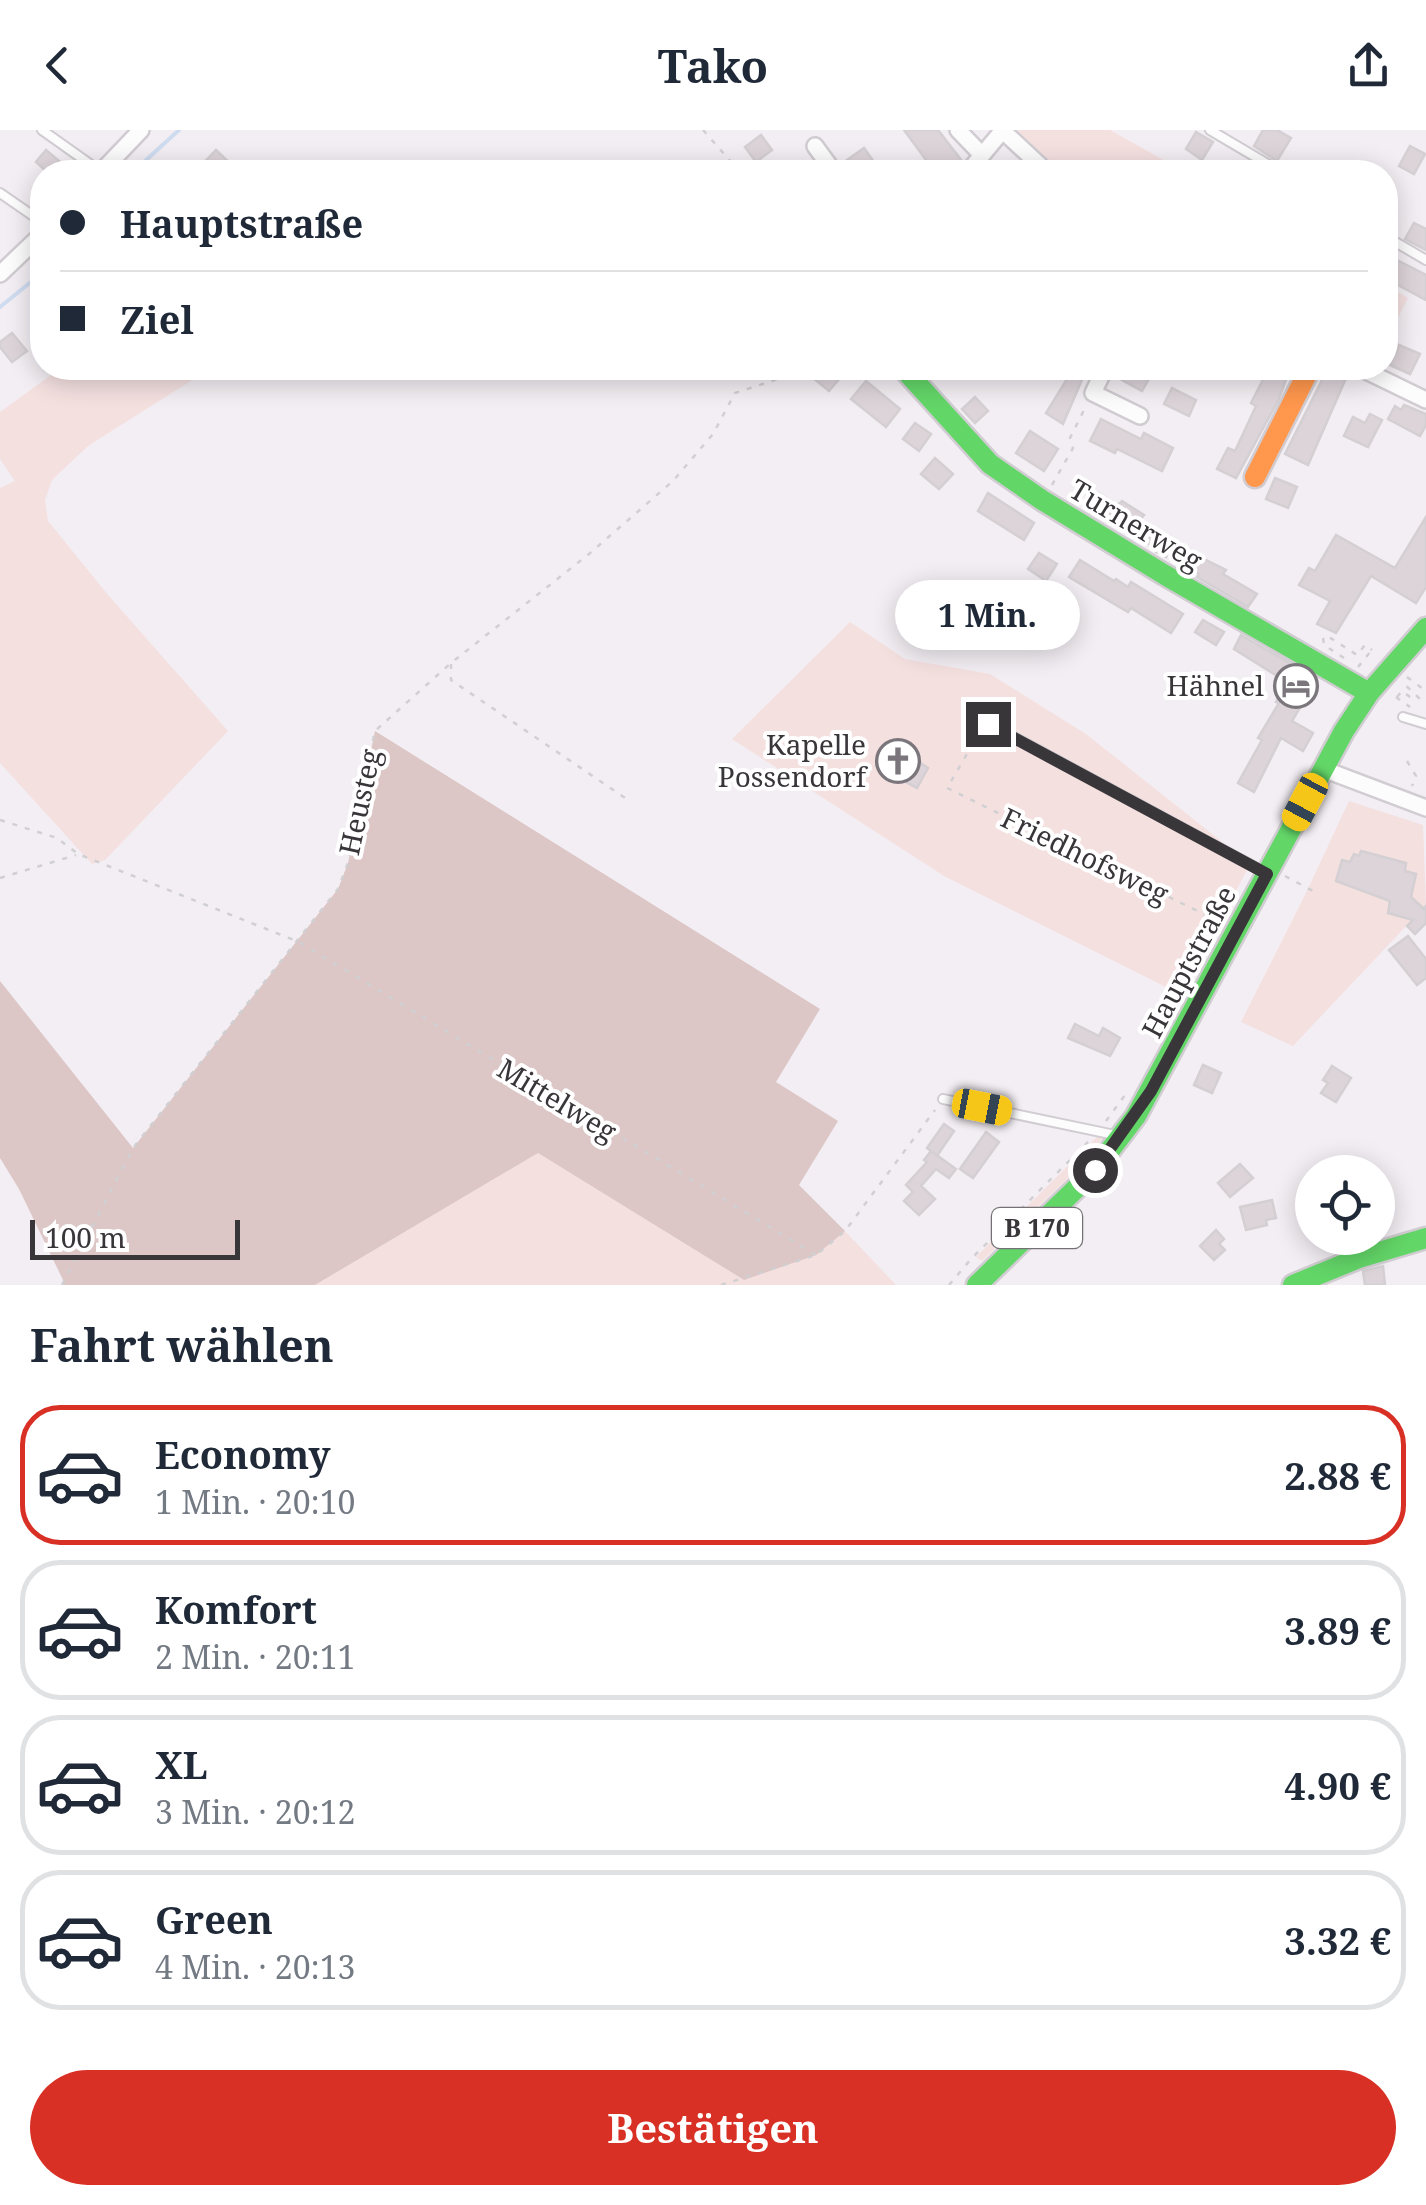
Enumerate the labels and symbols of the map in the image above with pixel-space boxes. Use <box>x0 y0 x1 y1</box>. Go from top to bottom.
street label: Turnerweg <box>1063 470 1210 579</box>
callout: 1 Min. <box>896 579 1080 649</box>
hotel icon: Hähnel <box>1273 663 1319 709</box>
place label: Hähnel <box>1167 666 1264 704</box>
route end <box>966 702 1011 747</box>
place label: Kapelle Possendorf <box>718 725 869 795</box>
church icon: Kapelle Possendorf <box>875 738 921 784</box>
street label: Heusteg <box>329 745 389 858</box>
car <box>1278 768 1332 836</box>
street label: Friedhofsweg <box>995 798 1176 912</box>
street label: Hauptstraße <box>1132 879 1244 1044</box>
street label: Mittelweg <box>491 1049 624 1150</box>
car <box>950 1087 1014 1127</box>
route start <box>1073 1148 1118 1193</box>
road number: B 170 <box>992 1208 1082 1248</box>
scale bar <box>30 1215 240 1260</box>

